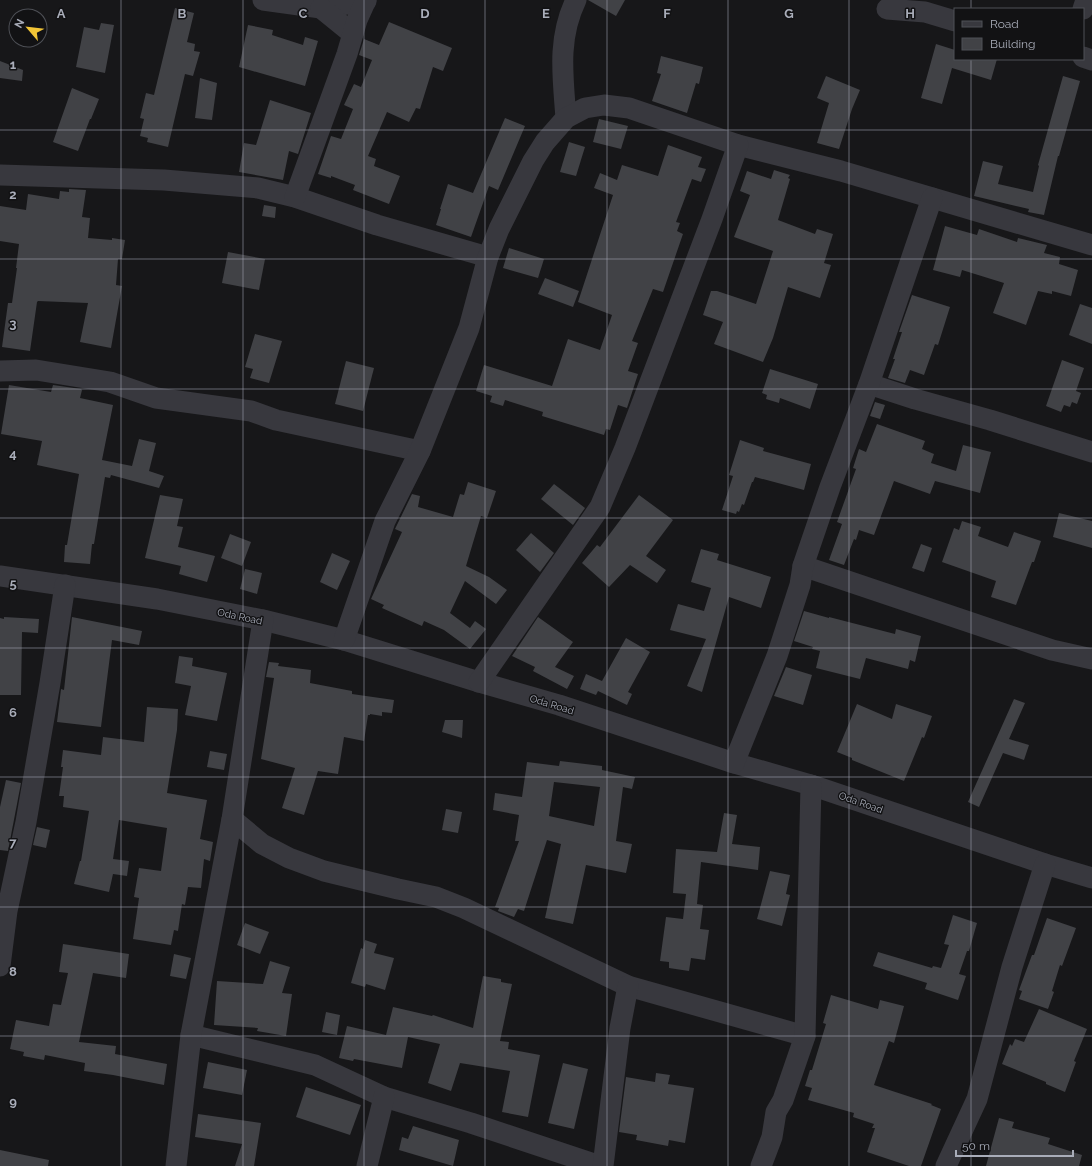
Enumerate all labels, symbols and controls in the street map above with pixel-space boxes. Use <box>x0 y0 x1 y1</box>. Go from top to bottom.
text: A <box>57 6 66 21</box>
text: B <box>178 6 187 21</box>
text: C <box>299 6 308 21</box>
text: D <box>420 6 430 21</box>
text: E <box>542 6 550 21</box>
text: F <box>663 6 671 21</box>
text: G <box>784 6 794 21</box>
text: H <box>905 6 915 21</box>
north arrow <box>8 8 48 48</box>
legend <box>954 8 1084 60</box>
text: N <box>12 17 27 30</box>
text: Road <box>990 17 1019 31</box>
text: Building <box>990 37 1036 51</box>
text: 1 <box>10 57 17 72</box>
text: 2 <box>9 187 17 202</box>
text: 3 <box>9 316 17 331</box>
text: 4 <box>9 446 17 461</box>
text: 5 <box>9 576 17 591</box>
street label: Oda Road <box>216 606 263 627</box>
street label: Oda Road <box>528 693 575 716</box>
text: 6 <box>9 705 17 720</box>
street label: Oda Road <box>837 790 884 815</box>
text: 7 <box>9 835 17 850</box>
text: 8 <box>9 964 17 979</box>
text: 9 <box>9 1094 17 1109</box>
scale bar <box>956 1132 1073 1158</box>
text: 50 m <box>962 1139 990 1153</box>

